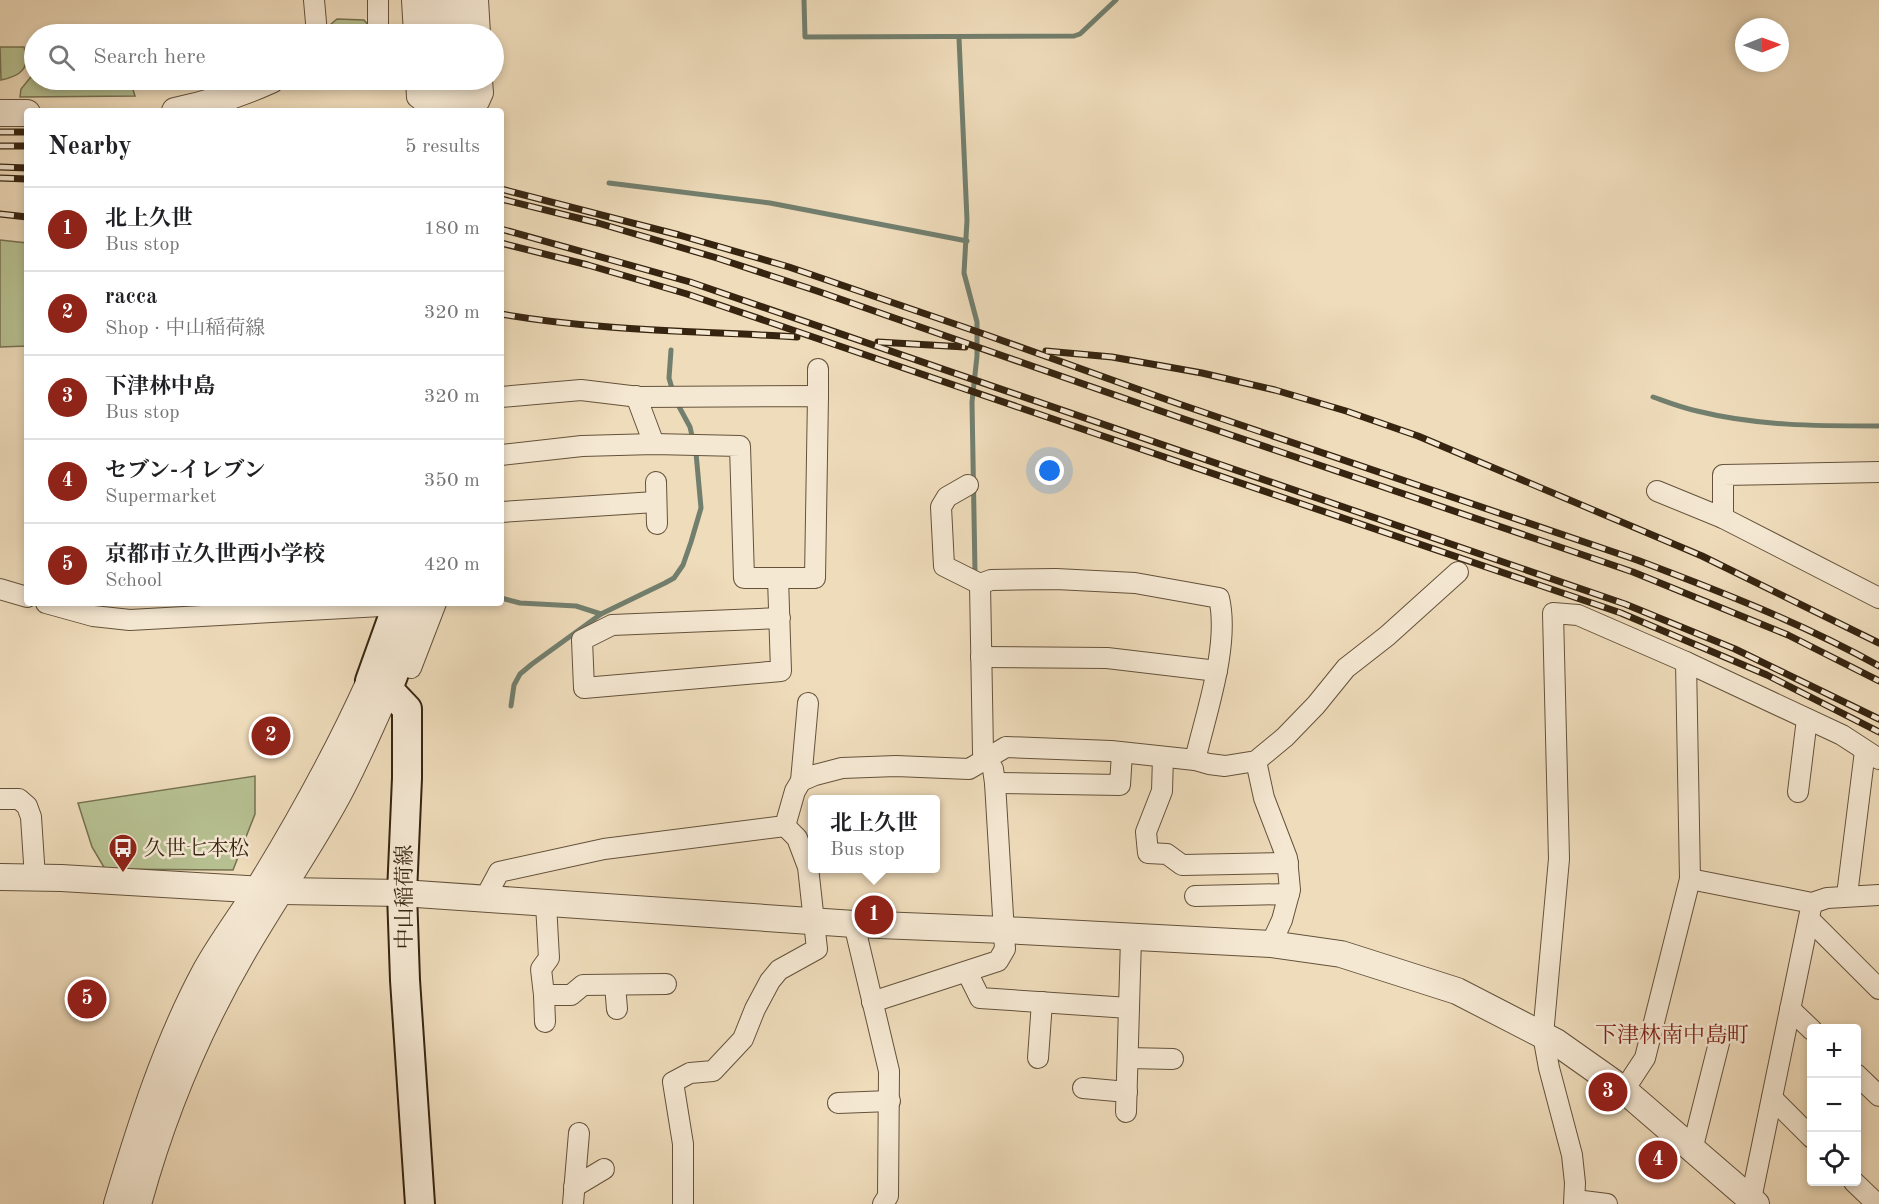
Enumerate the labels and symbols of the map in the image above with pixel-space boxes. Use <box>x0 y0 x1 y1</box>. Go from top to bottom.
north arrow <box>1735 18 1789 72</box>
your location <box>1035 456 1064 485</box>
pin: 2 <box>252 714 290 758</box>
bus stop icon: 久世七本松 <box>107 832 139 874</box>
place label: 久世七本松 <box>144 837 249 860</box>
street label: 中山稲荷線 <box>393 845 416 950</box>
pin: 1 <box>854 892 894 938</box>
pin: 5 <box>68 976 106 1022</box>
district label: 下津林南中島町 <box>1595 1023 1749 1047</box>
pin: 3 <box>1588 1070 1628 1114</box>
pin: 4 <box>1638 1138 1678 1182</box>

